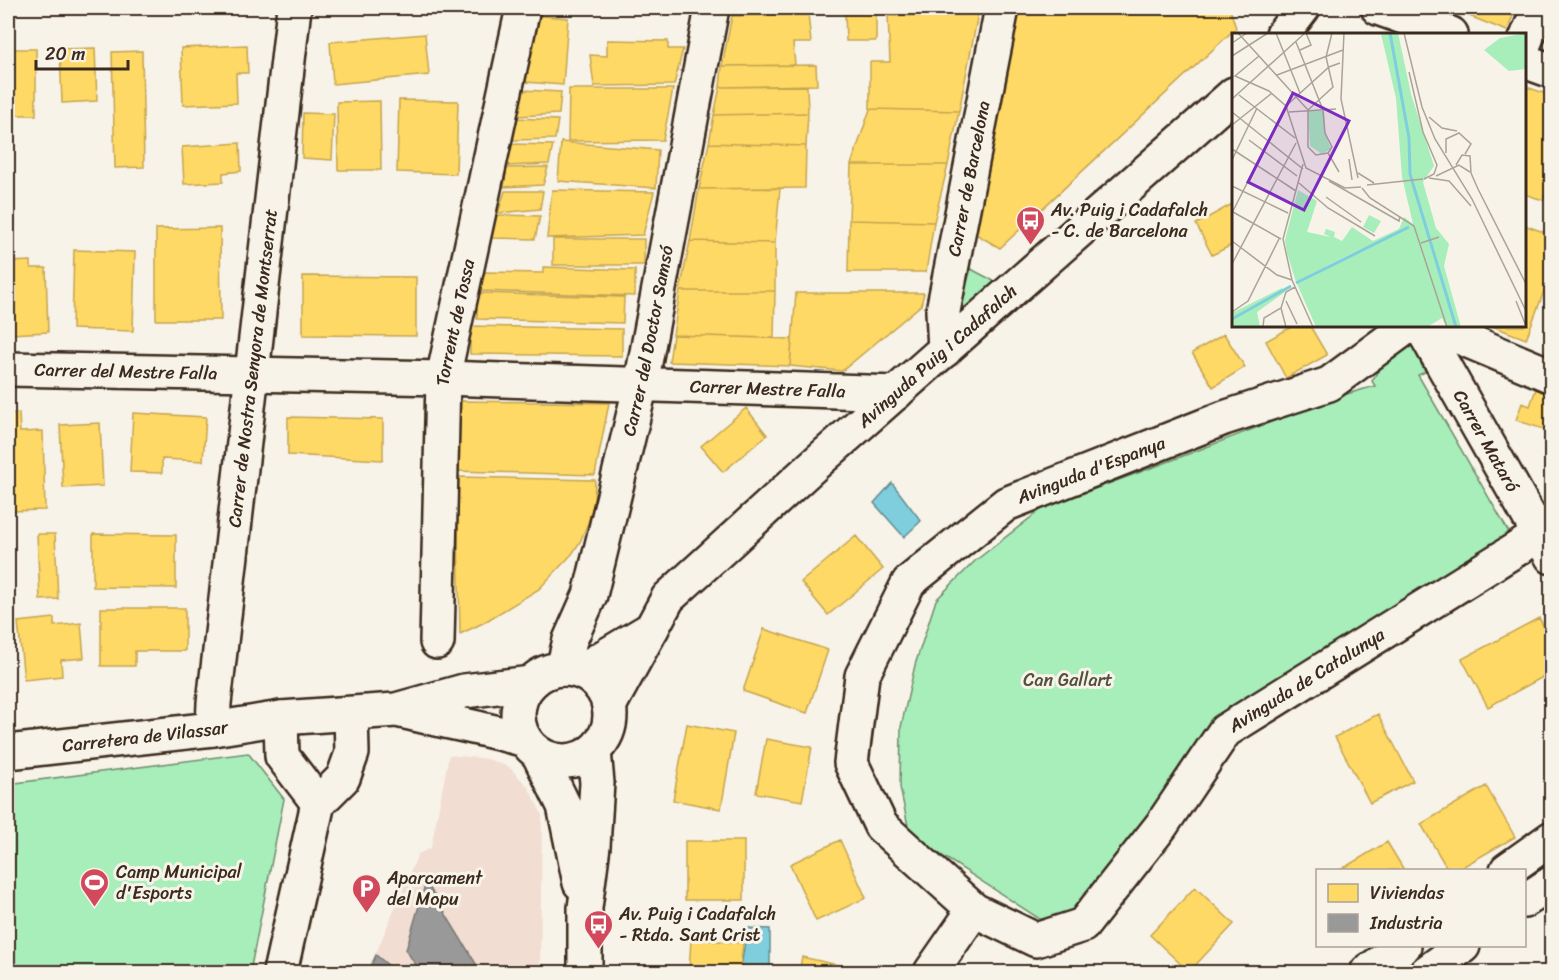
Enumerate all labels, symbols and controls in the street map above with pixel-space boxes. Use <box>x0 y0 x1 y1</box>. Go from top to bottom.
scale bar <box>36 33 128 71</box>
inset map <box>1232 33 1526 327</box>
text: 20 m <box>45 38 85 70</box>
street label: Carrer de Barcelona <box>938 98 1000 259</box>
place label: Av. Puig i Cadafalch - C. de Barcelona <box>1050 194 1208 247</box>
bus stop icon: Av. Puig i Cadafalch - C. de Barcelona <box>1014 204 1046 246</box>
street label: Carrer de Nostra Senyora de Montserrat <box>218 207 287 529</box>
street label: Carrer del Doctor Samsó <box>613 242 683 439</box>
street label: Torrent de Tossa <box>427 255 485 386</box>
street label: Avinguda Puig i Cadafalch <box>849 276 1025 437</box>
street label: Carrer del Mestre Falla <box>34 354 218 389</box>
street label: Carrer Mestre Falla <box>689 370 846 407</box>
street label: Carrer Mataró <box>1444 384 1528 499</box>
street label: Avinguda d'Espanya <box>1011 427 1171 513</box>
street label: Avinguda de Catalunya <box>1221 618 1392 742</box>
park label: Can Gallart <box>1023 664 1113 696</box>
street label: Carretera de Vilassar <box>61 711 232 762</box>
place label: Camp Municipal d'Esports <box>116 856 243 909</box>
place label: Aparcament del Mopu <box>386 862 483 915</box>
sports icon: Camp Municipal d'Esports <box>79 866 111 908</box>
legend <box>1316 869 1526 947</box>
parking icon: Aparcament del Mopu <box>350 872 382 914</box>
text: Viviendas <box>1370 877 1445 909</box>
place label: Av. Puig i Cadafalch - Rtda. Sant Crist <box>618 898 776 951</box>
text: Industria <box>1369 907 1443 939</box>
bus stop icon: Av. Puig i Cadafalch - Rtda. Sant Crist <box>582 908 614 950</box>

